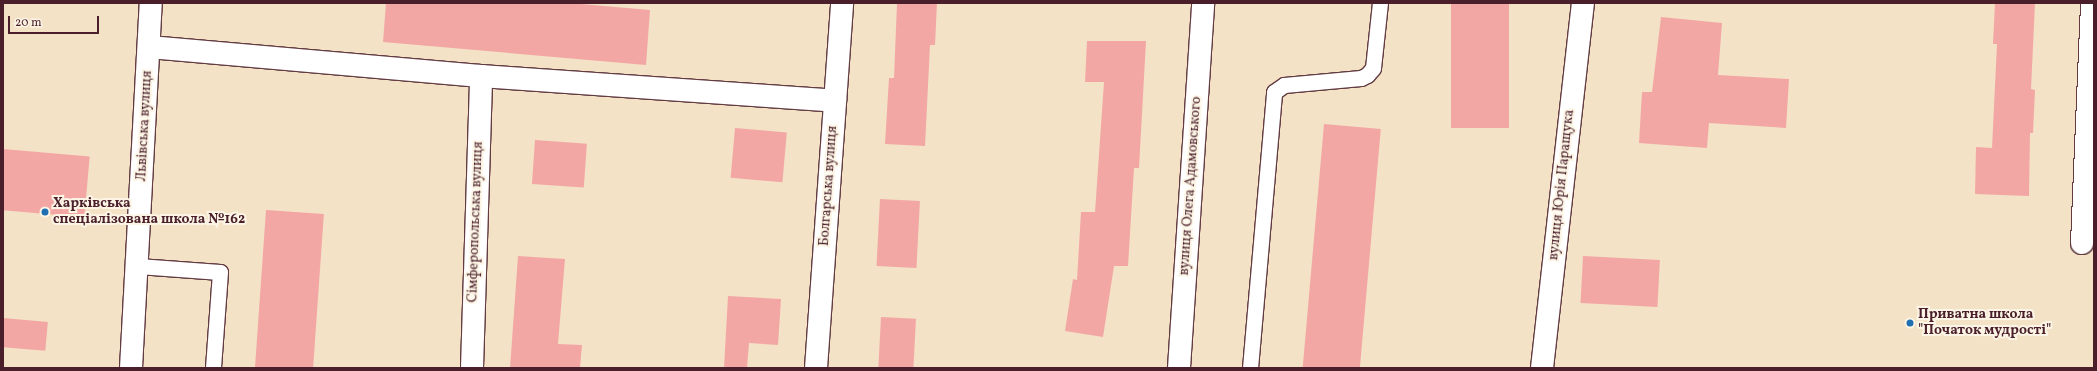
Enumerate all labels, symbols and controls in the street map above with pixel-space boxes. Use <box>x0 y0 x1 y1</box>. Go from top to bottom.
scale bar <box>10 8 101 34</box>
text: 20 m <box>15 15 42 31</box>
street label: Львівська вулиця <box>134 70 156 182</box>
street label: вулиця Олега Адамовського <box>1176 96 1206 276</box>
street label: вулиця Юрія Паращука <box>1546 109 1578 261</box>
street label: Болгарська вулиця <box>816 125 842 247</box>
street label: Сімферопольська вулиця <box>465 141 487 303</box>
place label: Харківська спеціалізована школа №162 <box>53 196 245 228</box>
marker: Харківська спеціалізована школа №162 <box>40 207 50 217</box>
place label: Приватна школа "Початок мудрості" <box>1918 307 2051 340</box>
marker: Приватна школа "Початок мудрості" <box>1905 318 1915 328</box>

